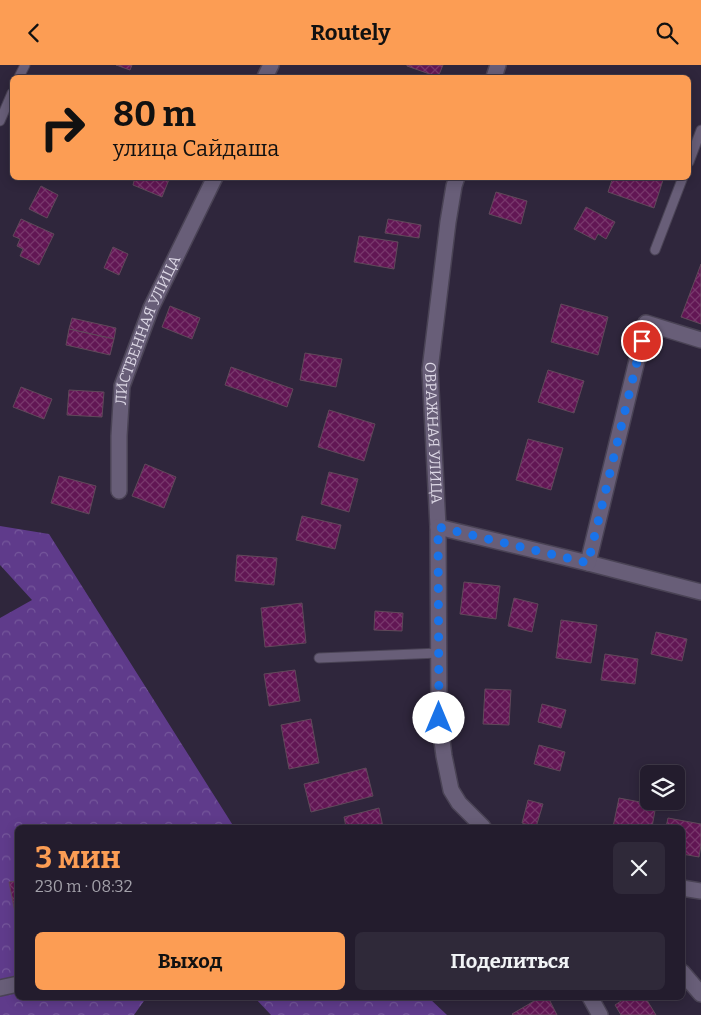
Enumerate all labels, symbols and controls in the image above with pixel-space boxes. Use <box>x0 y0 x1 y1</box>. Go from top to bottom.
icon: back <box>20 19 48 47</box>
text: Routely <box>311 19 391 46</box>
icon: search <box>653 19 681 47</box>
text: 80 m <box>113 93 196 135</box>
icon: right <box>30 95 95 160</box>
text: улица Сайдаша <box>113 135 279 162</box>
street label: ЛИСТВЕННАЯ УЛИЦА <box>112 252 184 405</box>
pin <box>621 320 663 362</box>
icon: arrive <box>628 327 656 355</box>
street label: ОВРАЖНАЯ УЛИЦА <box>421 361 446 505</box>
position arrow <box>412 691 464 743</box>
map controls <box>640 765 685 810</box>
button: layers <box>640 765 685 810</box>
text: 3 мин <box>35 840 121 876</box>
button: close <box>613 842 665 894</box>
text: 230 m · 08:32 <box>35 877 132 896</box>
button: Выход <box>35 932 345 990</box>
button: Поделиться <box>355 932 665 990</box>

